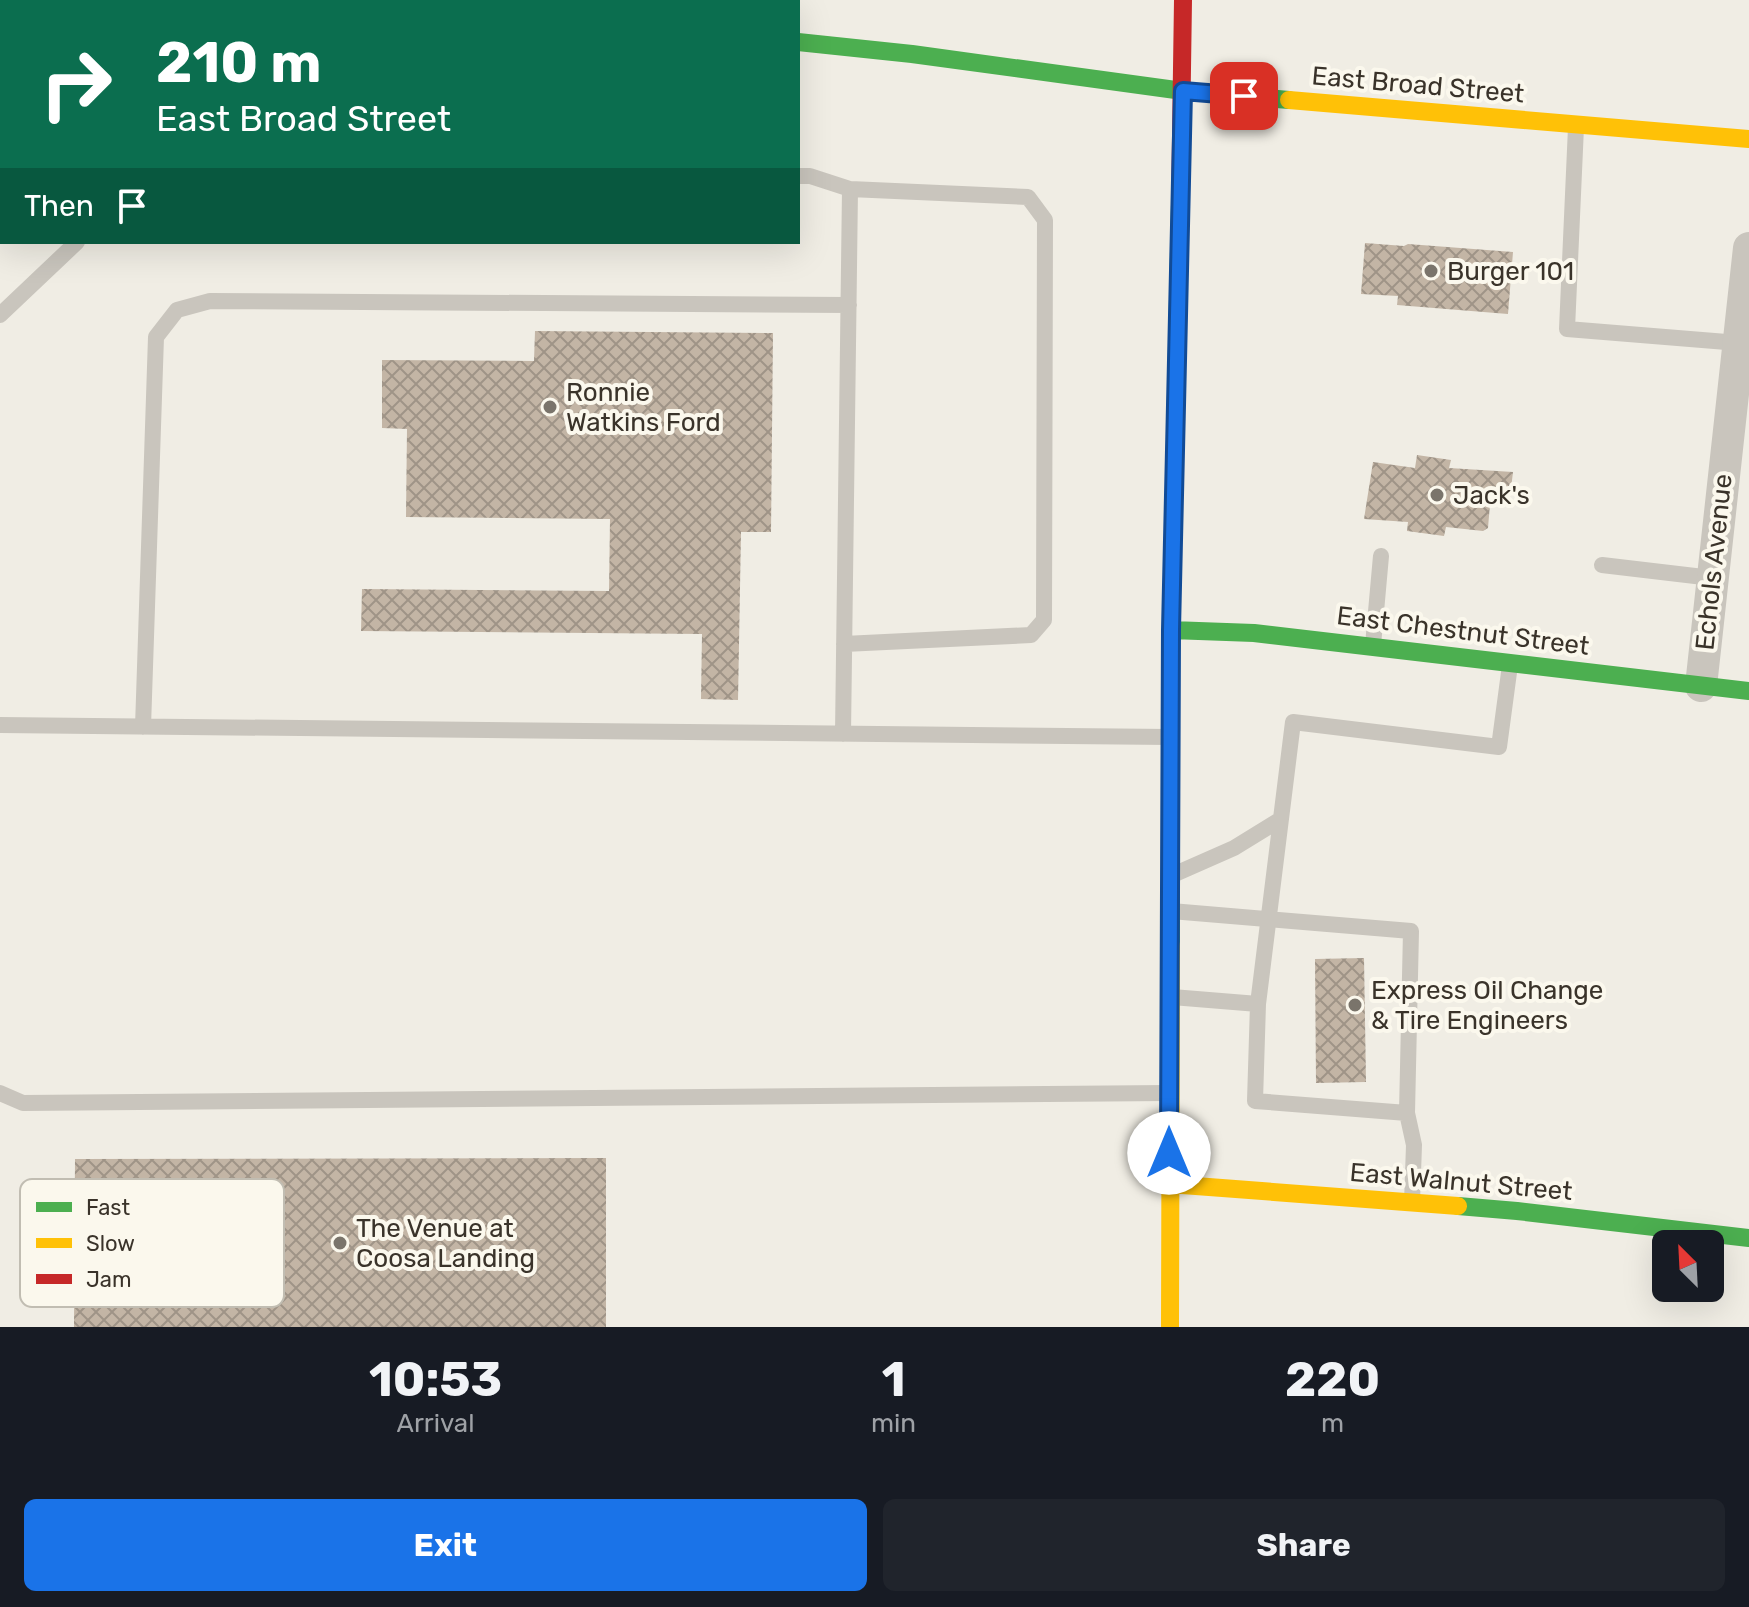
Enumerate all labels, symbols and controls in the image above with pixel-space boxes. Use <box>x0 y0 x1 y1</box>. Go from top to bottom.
text: 210 m <box>156 30 322 96</box>
icon: right <box>24 32 128 136</box>
street label: East Broad Street <box>1310 60 1526 110</box>
pin <box>1210 62 1278 130</box>
icon: arrive <box>1222 74 1266 118</box>
text: East Broad Street <box>156 97 451 140</box>
icon: arrive <box>110 184 154 228</box>
text: Then <box>24 188 94 224</box>
place label: Burger 101 <box>1447 256 1574 287</box>
marker: Burger 101 <box>1422 262 1440 280</box>
place label: Ronnie Watkins Ford <box>566 377 721 438</box>
marker: Ronnie Watkins Ford <box>541 398 559 416</box>
street label: Echols Avenue <box>1689 472 1739 652</box>
place label: Jack's <box>1453 480 1530 511</box>
marker: Jack's <box>1428 486 1446 504</box>
street label: East Chestnut Street <box>1335 600 1591 662</box>
place label: Express Oil Change & Tire Engineers <box>1371 975 1603 1036</box>
marker: Express Oil Change & Tire Engineers <box>1346 996 1364 1014</box>
position arrow <box>1127 1111 1211 1195</box>
street label: East Walnut Street <box>1348 1157 1574 1207</box>
legend <box>20 1179 284 1307</box>
text: Fast <box>86 1194 131 1221</box>
place label: The Venue at Coosa Landing <box>356 1213 535 1274</box>
text: Slow <box>86 1230 135 1257</box>
north arrow <box>1652 1230 1724 1302</box>
map controls <box>1652 1230 1724 1302</box>
marker: The Venue at Coosa Landing <box>331 1234 349 1252</box>
text: Jam <box>86 1266 132 1293</box>
text: 10:53 <box>369 1351 502 1408</box>
text: 1 <box>882 1351 905 1408</box>
text: 220 <box>1285 1351 1380 1408</box>
text: Arrival <box>396 1408 475 1439</box>
text: min <box>871 1408 916 1439</box>
text: m <box>1321 1408 1344 1439</box>
button: Exit <box>24 1499 867 1591</box>
button: Share <box>883 1499 1725 1591</box>

